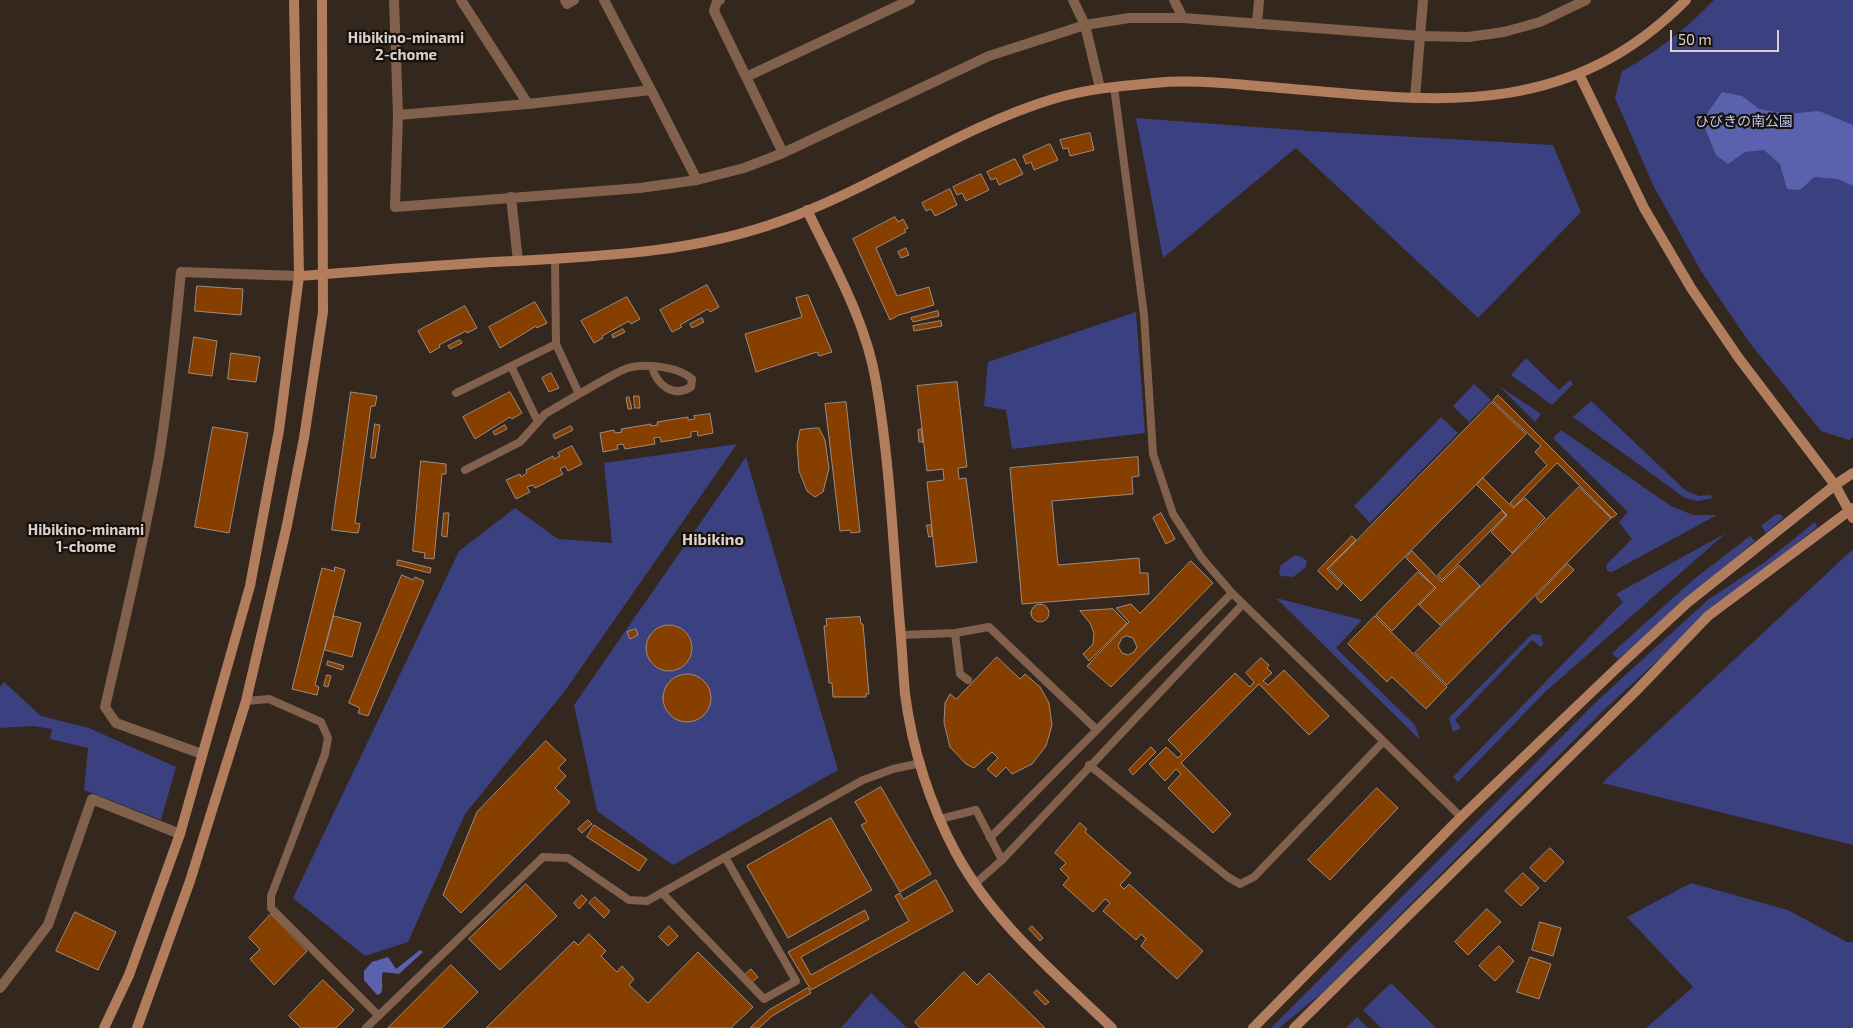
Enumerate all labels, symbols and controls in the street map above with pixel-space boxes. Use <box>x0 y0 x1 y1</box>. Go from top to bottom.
scale bar <box>1673 20 1782 52</box>
district label: Hibikino-minami 2-chome <box>348 29 464 64</box>
text: 50 m <box>1678 30 1712 48</box>
park label: ひびきの南公園 <box>1695 113 1793 129</box>
district label: Hibikino-minami 1-chome <box>28 521 144 556</box>
district label: Hibikino <box>682 530 744 550</box>

